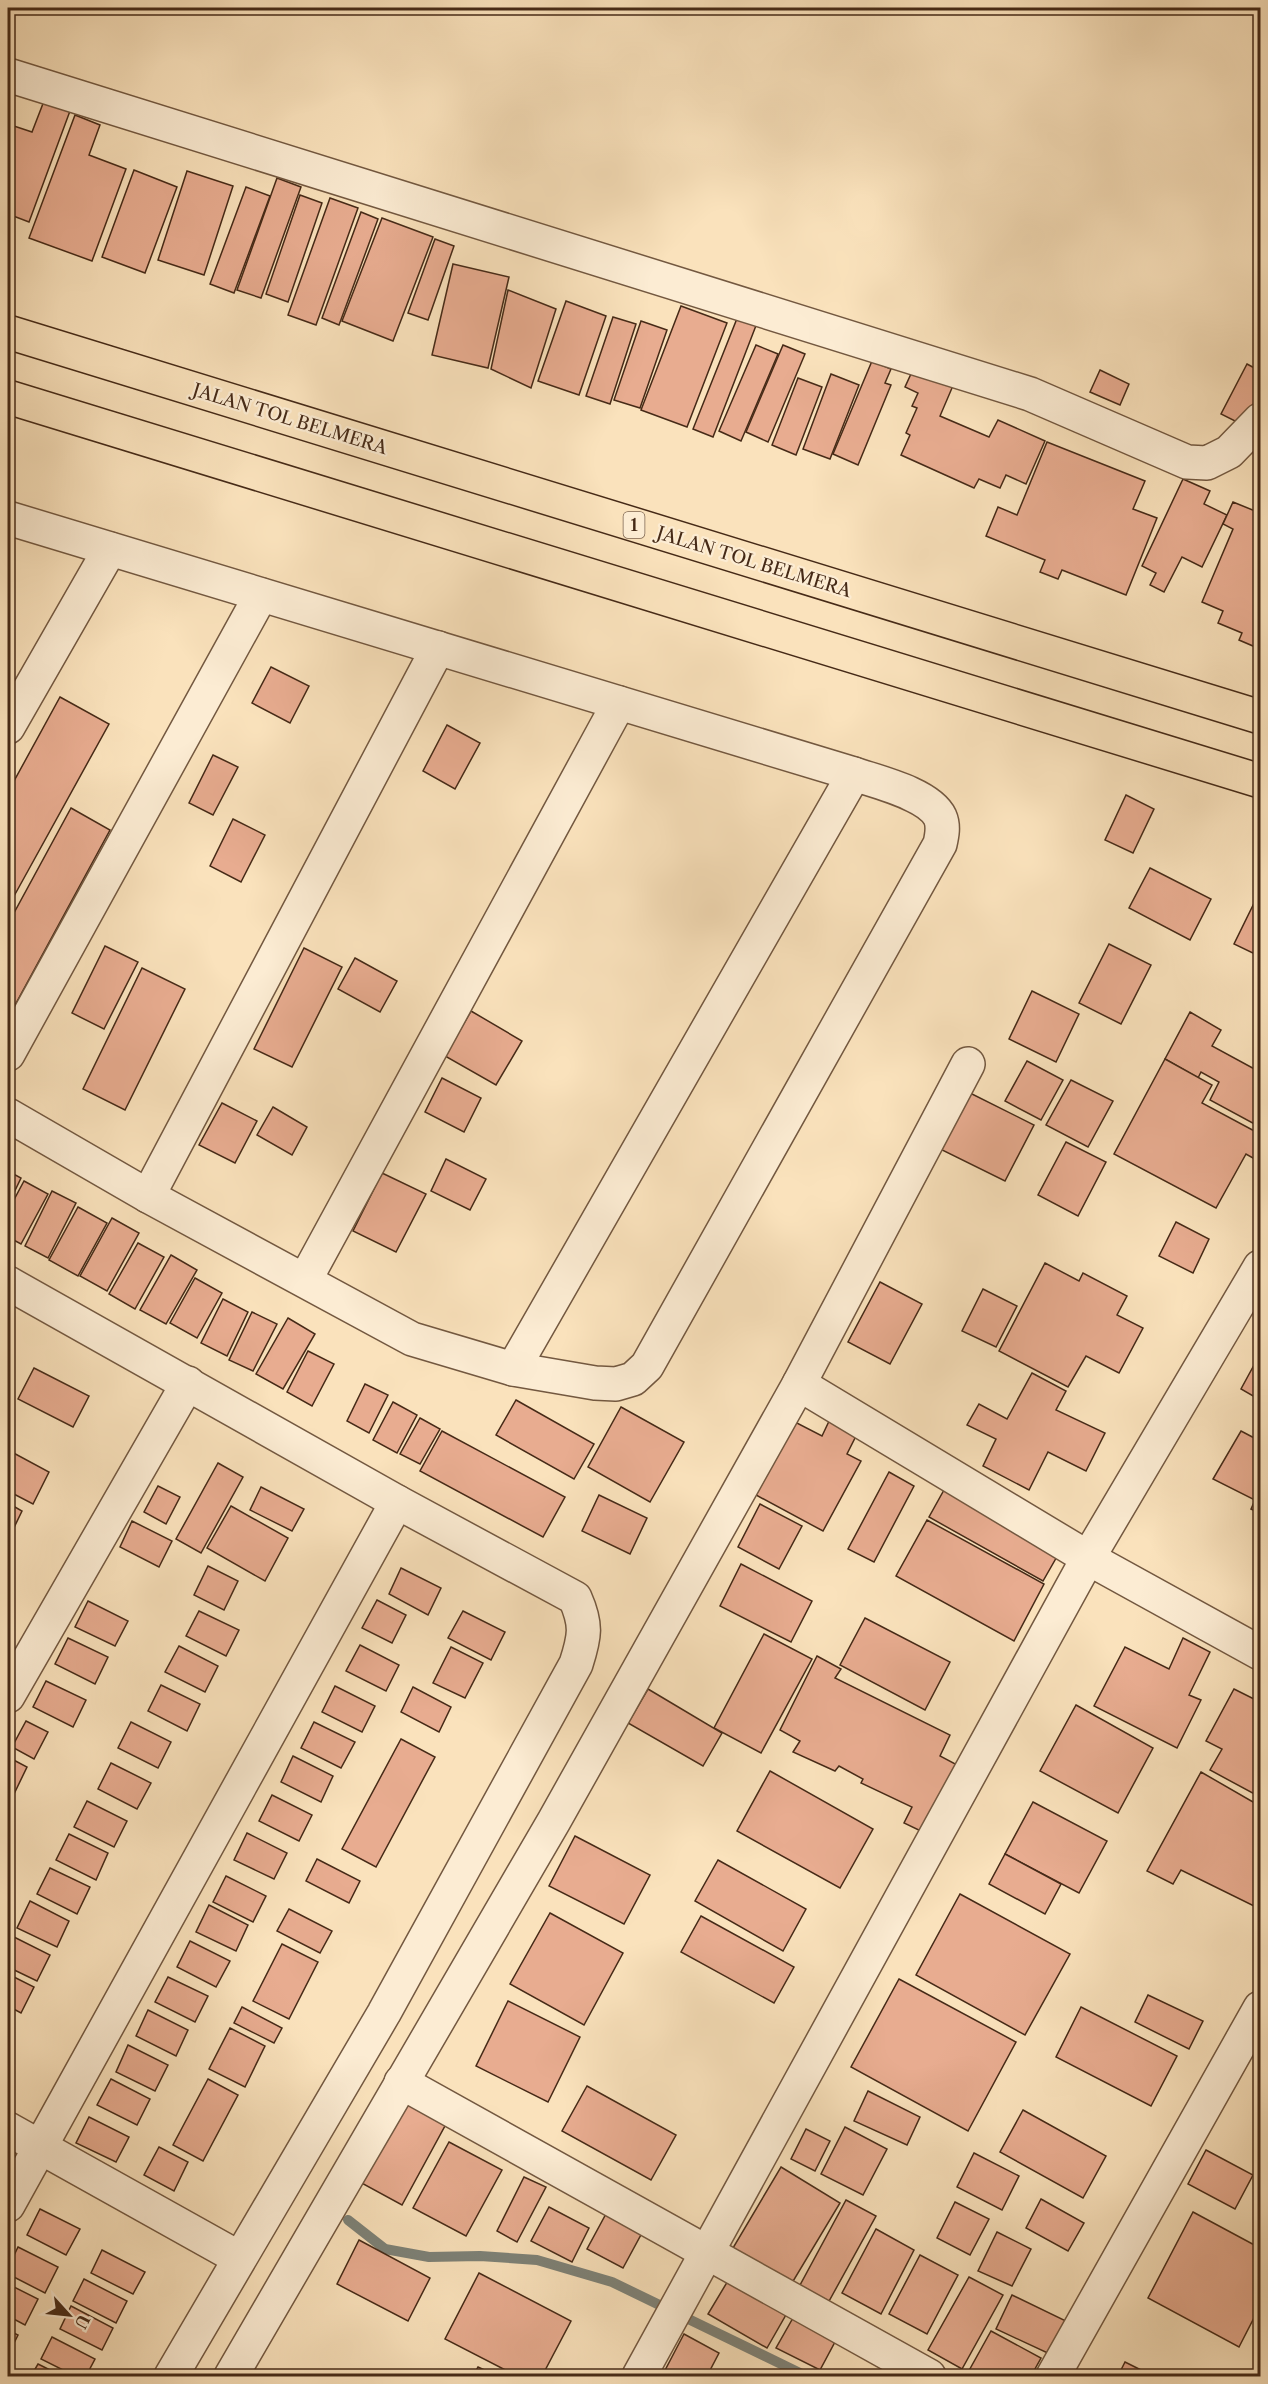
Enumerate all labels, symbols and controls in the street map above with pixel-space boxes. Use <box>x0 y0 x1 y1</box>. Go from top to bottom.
street label: JALAN TOL BELMERA <box>187 378 391 459</box>
road number: 1 <box>624 512 644 538</box>
street label: JALAN TOL BELMERA <box>651 521 855 602</box>
north arrow <box>39 2285 99 2345</box>
text: U <box>71 2311 94 2332</box>

